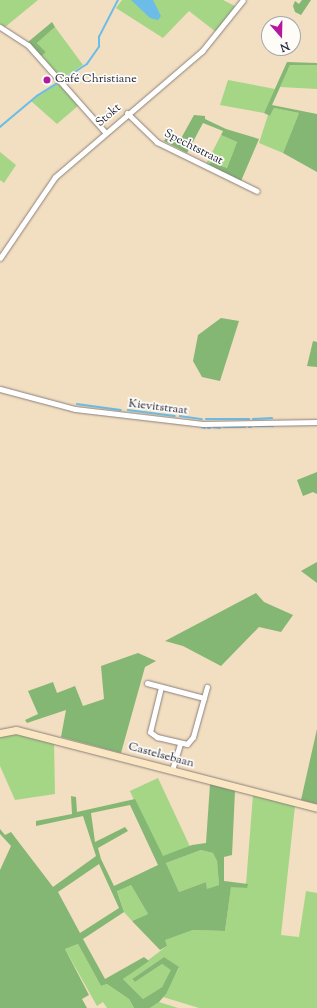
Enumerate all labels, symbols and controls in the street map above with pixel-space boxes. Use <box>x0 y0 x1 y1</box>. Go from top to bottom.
north arrow <box>261 16 301 56</box>
text: N <box>278 37 292 55</box>
place label: Café Christiane <box>55 73 137 87</box>
marker: Café Christiane <box>42 75 52 85</box>
street label: Stokt <box>94 101 124 131</box>
street label: Spechtstraat <box>161 127 225 169</box>
street label: Kievitstraat <box>128 397 188 419</box>
street label: Castelsebaan <box>126 740 196 772</box>

